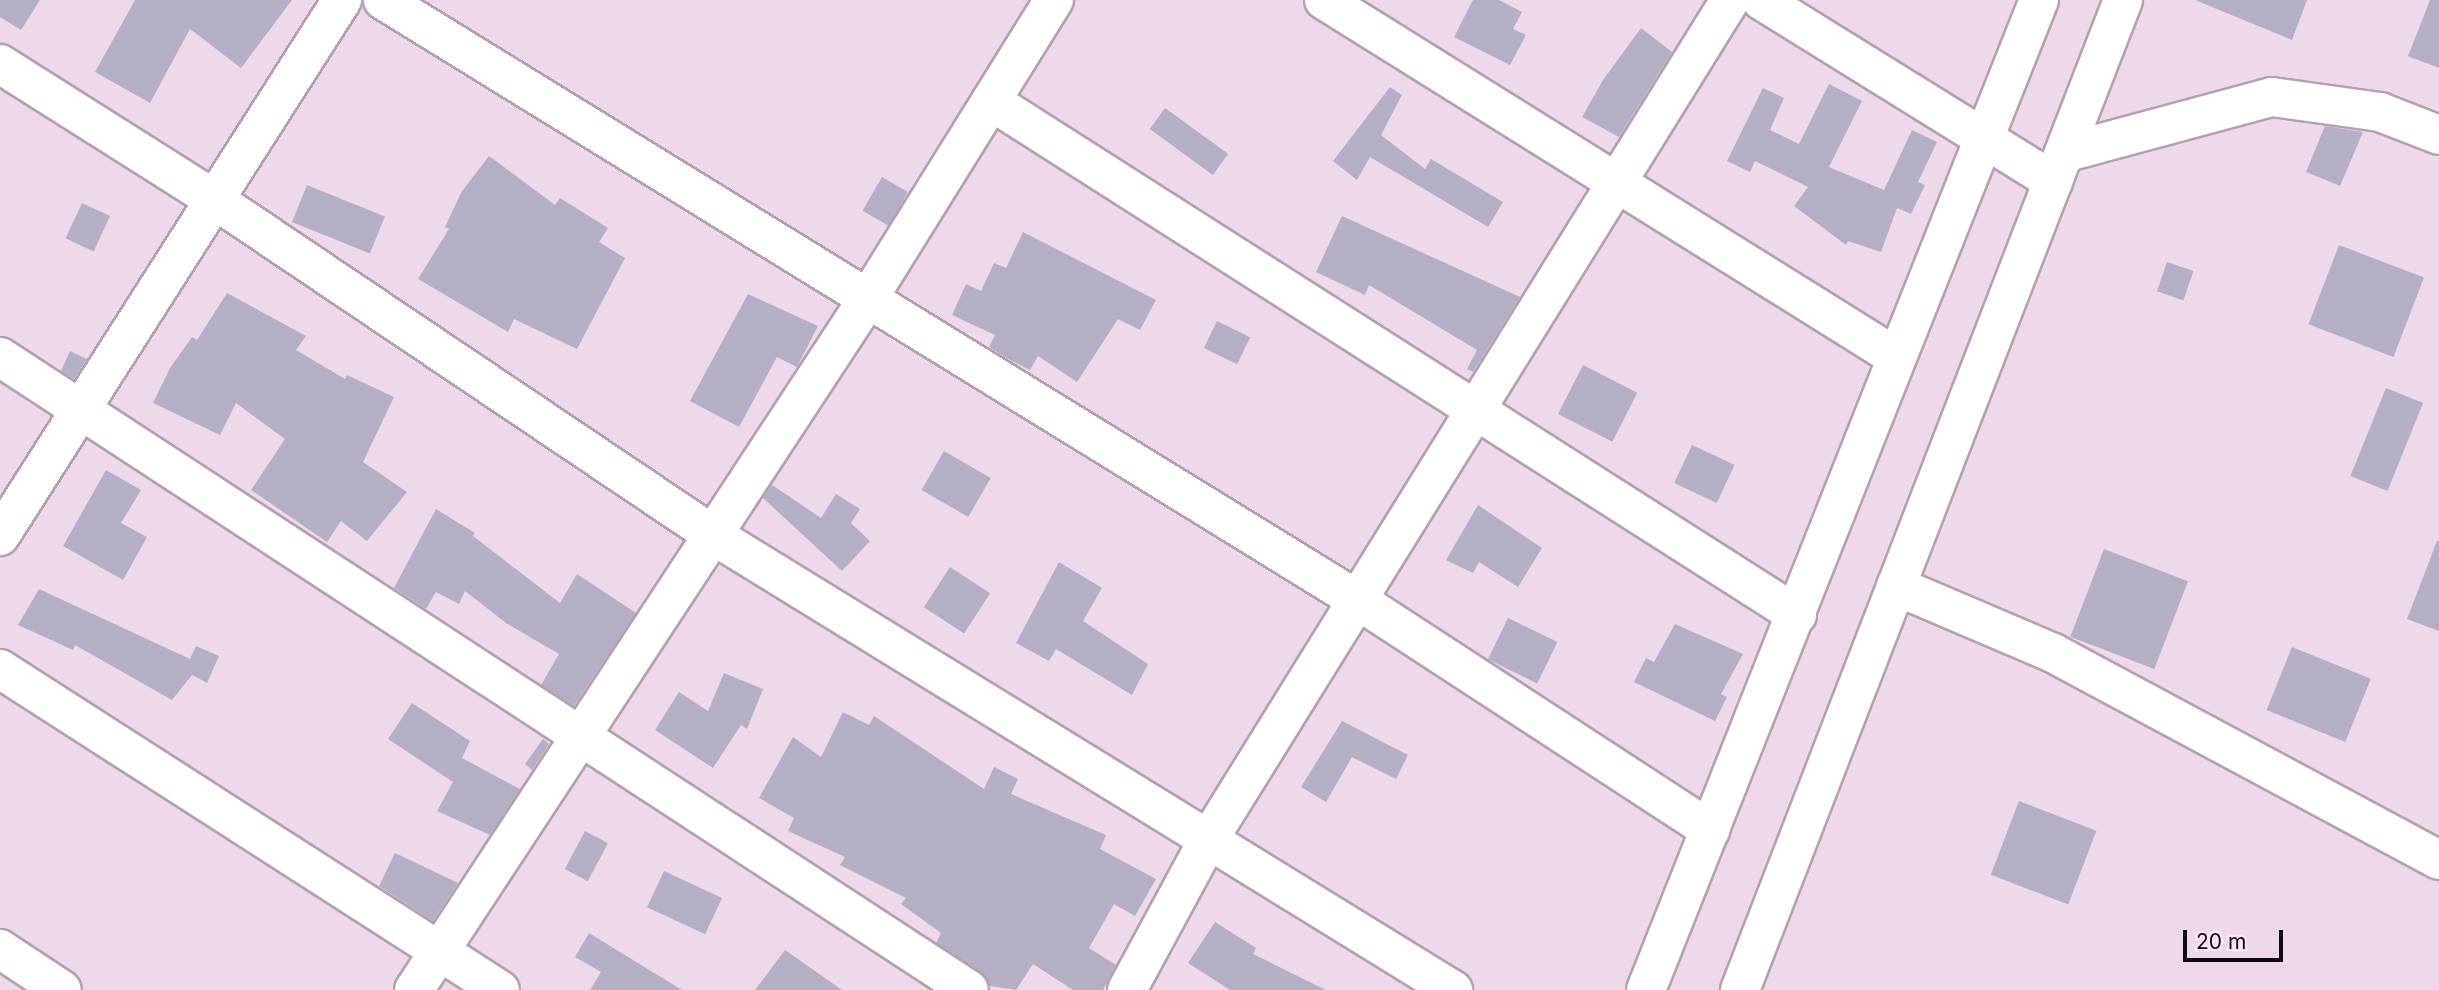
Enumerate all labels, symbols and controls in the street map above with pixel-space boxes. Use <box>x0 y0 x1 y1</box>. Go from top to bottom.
scale bar <box>2187 916 2287 960</box>
text: 20 m <box>2196 929 2246 954</box>

